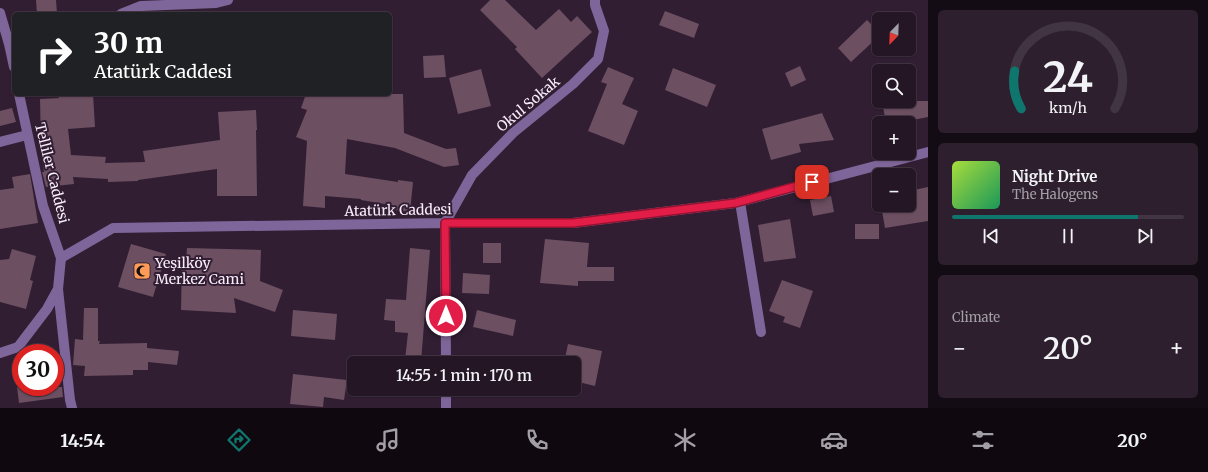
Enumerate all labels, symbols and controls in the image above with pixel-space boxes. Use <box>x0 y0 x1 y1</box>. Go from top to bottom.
north arrow <box>872 12 916 56</box>
map controls <box>872 12 916 212</box>
text: 30 m <box>94 25 163 61</box>
icon: right <box>28 28 80 80</box>
text: 24 <box>1043 51 1093 103</box>
text: Atatürk Caddesi <box>94 60 232 83</box>
button: search <box>872 64 916 108</box>
street label: Okul Sokak <box>493 72 563 136</box>
text: km/h <box>1049 99 1087 117</box>
button: + <box>872 116 916 160</box>
street label: Telliler Caddesi <box>31 121 73 226</box>
pin <box>795 165 829 199</box>
text: Night Drive <box>1012 167 1097 186</box>
button: − <box>872 168 916 212</box>
icon: arrive <box>801 171 823 193</box>
text: The Halogens <box>1012 186 1098 203</box>
street label: Atatürk Caddesi <box>343 200 452 220</box>
icon: previous <box>980 225 1002 247</box>
icon: pause <box>1057 225 1079 247</box>
icon: next <box>1134 225 1156 247</box>
place label: Yeşilköy Merkez Cami <box>154 254 244 288</box>
mosque icon: Yeşilköy Merkez Cami <box>132 261 152 281</box>
position arrow <box>425 295 467 337</box>
text: Climate <box>952 309 1000 326</box>
text: 20° <box>1043 329 1093 367</box>
text: − <box>952 334 967 362</box>
text: + <box>1169 334 1184 362</box>
speed limit sign: 30 <box>12 344 64 396</box>
text: 14:55 · 1 min · 170 m <box>396 366 532 385</box>
icon: directions <box>225 426 253 454</box>
icon: music <box>374 426 402 454</box>
icon: phone <box>523 426 551 454</box>
icon: climate <box>671 426 699 454</box>
icon: car <box>820 426 848 454</box>
icon: filters <box>969 426 997 454</box>
text: 14:54 <box>60 429 105 452</box>
text: 20° <box>1117 429 1148 452</box>

